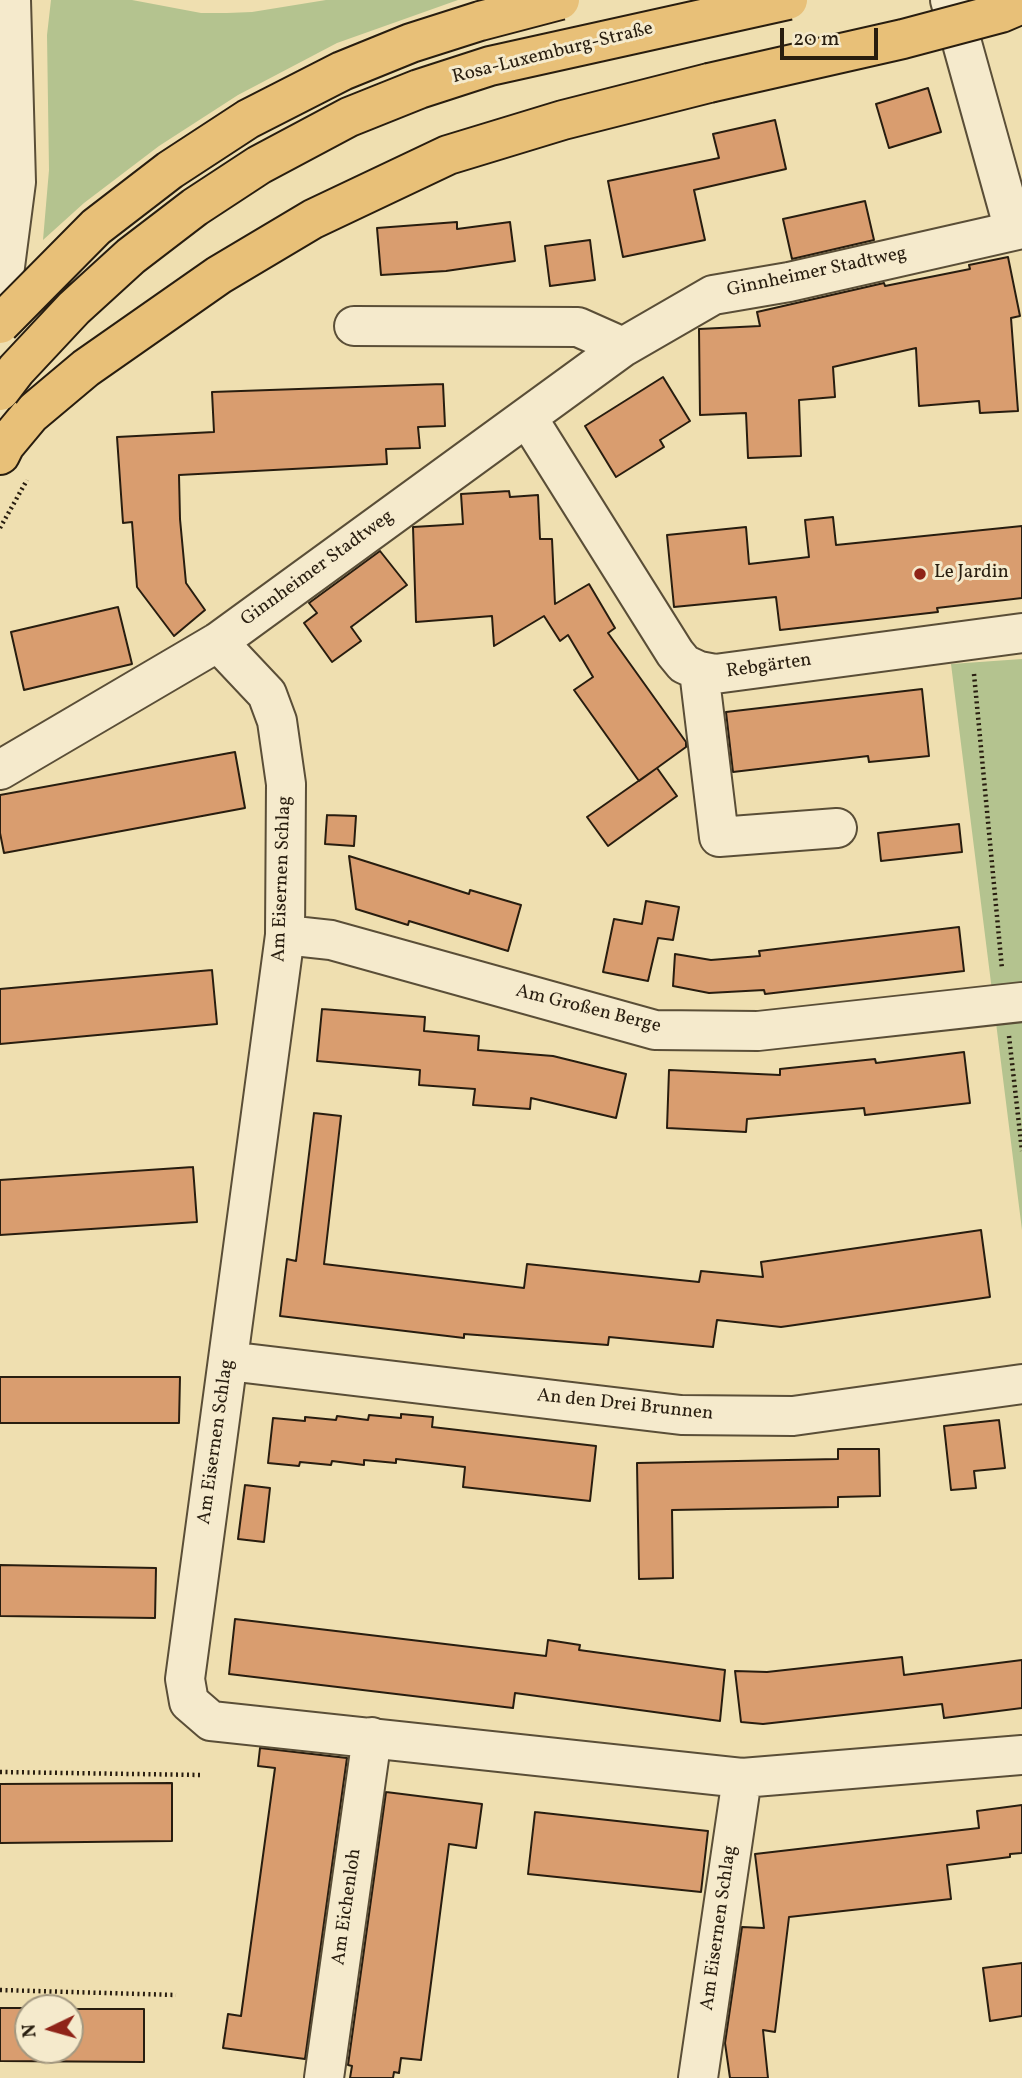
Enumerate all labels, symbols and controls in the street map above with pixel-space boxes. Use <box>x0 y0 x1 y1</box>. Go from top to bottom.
scale bar <box>784 14 882 58</box>
street label: Rosa-Luxemburg-Straße <box>450 18 656 90</box>
text: 20 m <box>793 25 839 54</box>
street label: Ginnheimer Stadtweg <box>725 243 909 303</box>
street label: Ginnheimer Stadtweg <box>237 506 399 632</box>
place label: Le Jardin <box>934 563 1009 585</box>
marker: Le Jardin <box>912 566 928 582</box>
street label: Rebgärten <box>725 650 813 684</box>
street label: Am Eisernen Schlag <box>269 795 297 963</box>
street label: Am Großen Berge <box>513 981 663 1039</box>
street label: Am Eisernen Schlag <box>194 1358 240 1526</box>
street label: An den Drei Brunnen <box>536 1385 714 1427</box>
street label: Am Eisernen Schlag <box>697 1844 743 2012</box>
street label: Am Eichenloh <box>329 1847 367 1967</box>
north arrow <box>14 1994 84 2064</box>
text: N <box>17 2023 44 2039</box>

